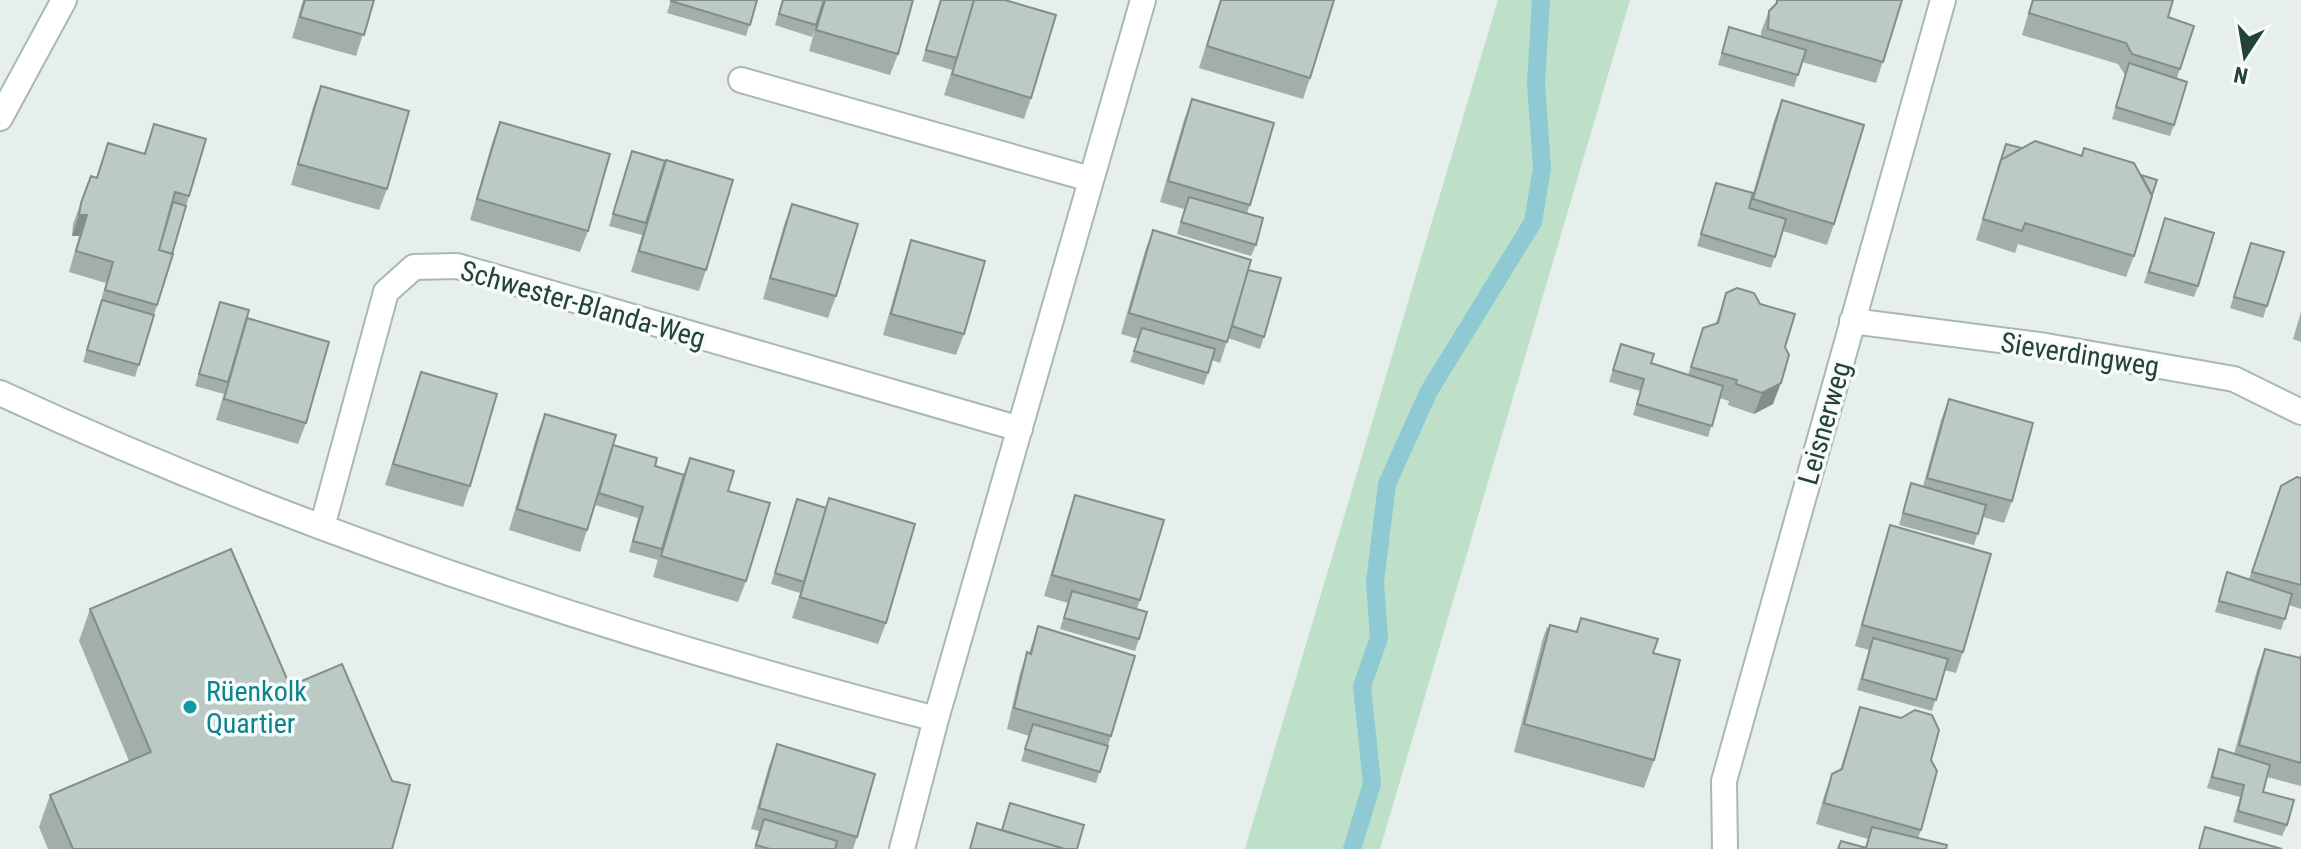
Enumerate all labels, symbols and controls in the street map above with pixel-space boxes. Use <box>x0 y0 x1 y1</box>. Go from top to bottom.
north arrow <box>2205 16 2285 96</box>
text: N <box>2232 61 2250 89</box>
street label: Schwester-Blanda-Weg <box>457 254 709 355</box>
street label: Sieverdingweg <box>1998 326 2161 383</box>
street label: Leisnerweg <box>1791 358 1858 488</box>
place label: Rüenkolk Quartier <box>206 675 307 740</box>
marker: Rüenkolk Quartier <box>181 698 199 716</box>

